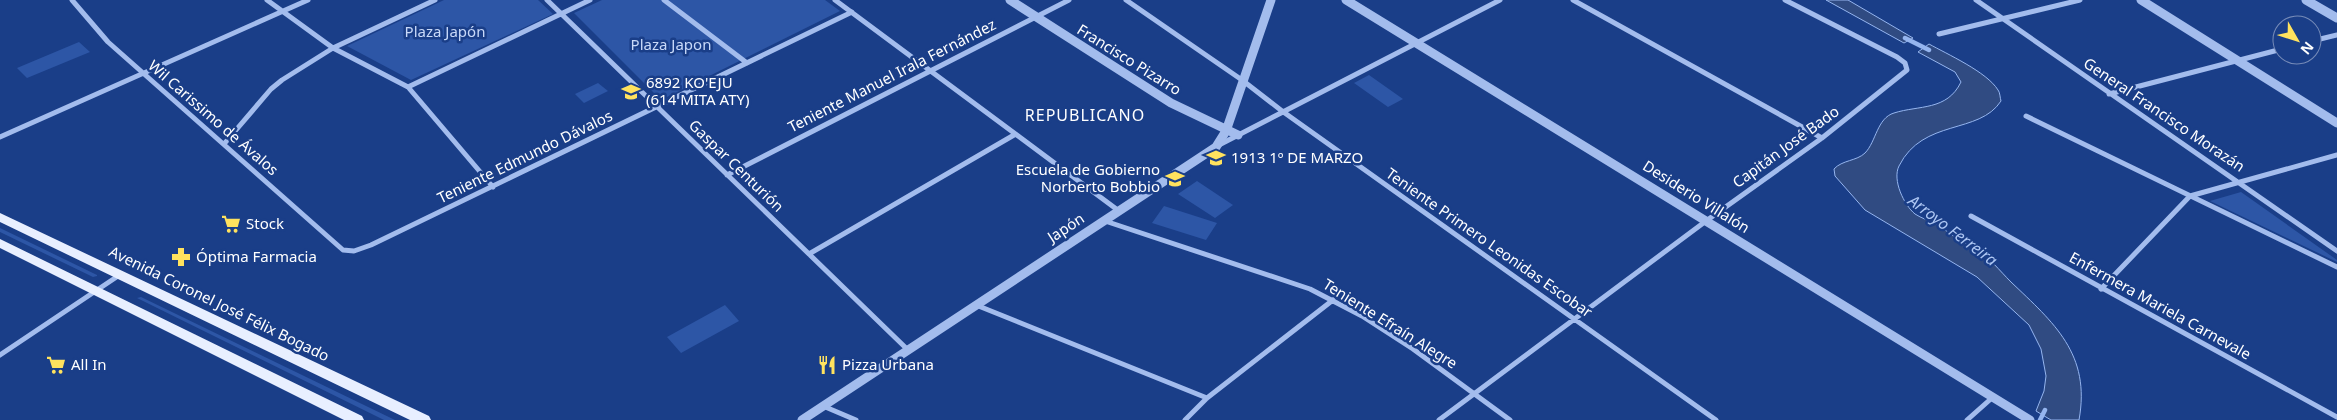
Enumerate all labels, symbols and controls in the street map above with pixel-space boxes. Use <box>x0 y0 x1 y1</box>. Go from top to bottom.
street label: Teniente Manuel Irala Fernández <box>784 14 999 136</box>
north arrow <box>2272 15 2322 65</box>
street label: Francisco Pizarro <box>1074 19 1185 99</box>
park label: Plaza Japón <box>405 21 485 41</box>
park label: Plaza Japon <box>631 34 711 54</box>
text: N <box>2297 38 2318 59</box>
street label: General Francisco Morazán <box>2080 53 2249 176</box>
street label: Wil Carissimo de Ávalos <box>144 55 283 179</box>
place label: 6892 KO'EJU (614 MITA ATY) <box>646 72 749 109</box>
school or university icon: 6892 KO'EJU (614 MITA ATY) <box>620 81 642 103</box>
street label: Capitán José Bado <box>1728 101 1843 192</box>
district label: REPUBLICANO <box>1025 104 1145 126</box>
street label: Teniente Edmundo Dávalos <box>434 105 615 207</box>
street label: Gaspar Centurión <box>685 115 788 216</box>
school or university icon: 1913 1º DE MARZO <box>1205 147 1227 169</box>
place label: 1913 1º DE MARZO <box>1231 147 1363 167</box>
street label: Desiderio Villalón <box>1639 155 1754 237</box>
place label: Escuela de Gobierno Norberto Bobbio <box>1016 159 1160 196</box>
street label: Teniente Primero Leonidas Escobar <box>1382 163 1597 321</box>
school or university icon: Escuela de Gobierno Norberto Bobbio <box>1164 168 1186 190</box>
water label: Arroyo Ferreira <box>1903 189 2002 271</box>
street label: Japón <box>1042 208 1088 248</box>
supermarket icon: Stock <box>220 213 242 235</box>
place label: Stock <box>246 213 284 233</box>
street label: Avenida Coronel José Félix Bogado <box>106 241 333 365</box>
pharmacy icon: Óptima Farmacia <box>170 246 192 268</box>
place label: Óptima Farmacia <box>196 246 317 266</box>
street label: Enfermera Mariela Carnevale <box>2066 247 2255 364</box>
street label: Teniente Efraín Alegre <box>1320 274 1461 373</box>
supermarket icon: All In <box>45 354 67 376</box>
place label: All In <box>71 354 107 374</box>
restaurant icon: Pizza Urbana <box>816 354 838 376</box>
place label: Pizza Urbana <box>842 354 934 374</box>

